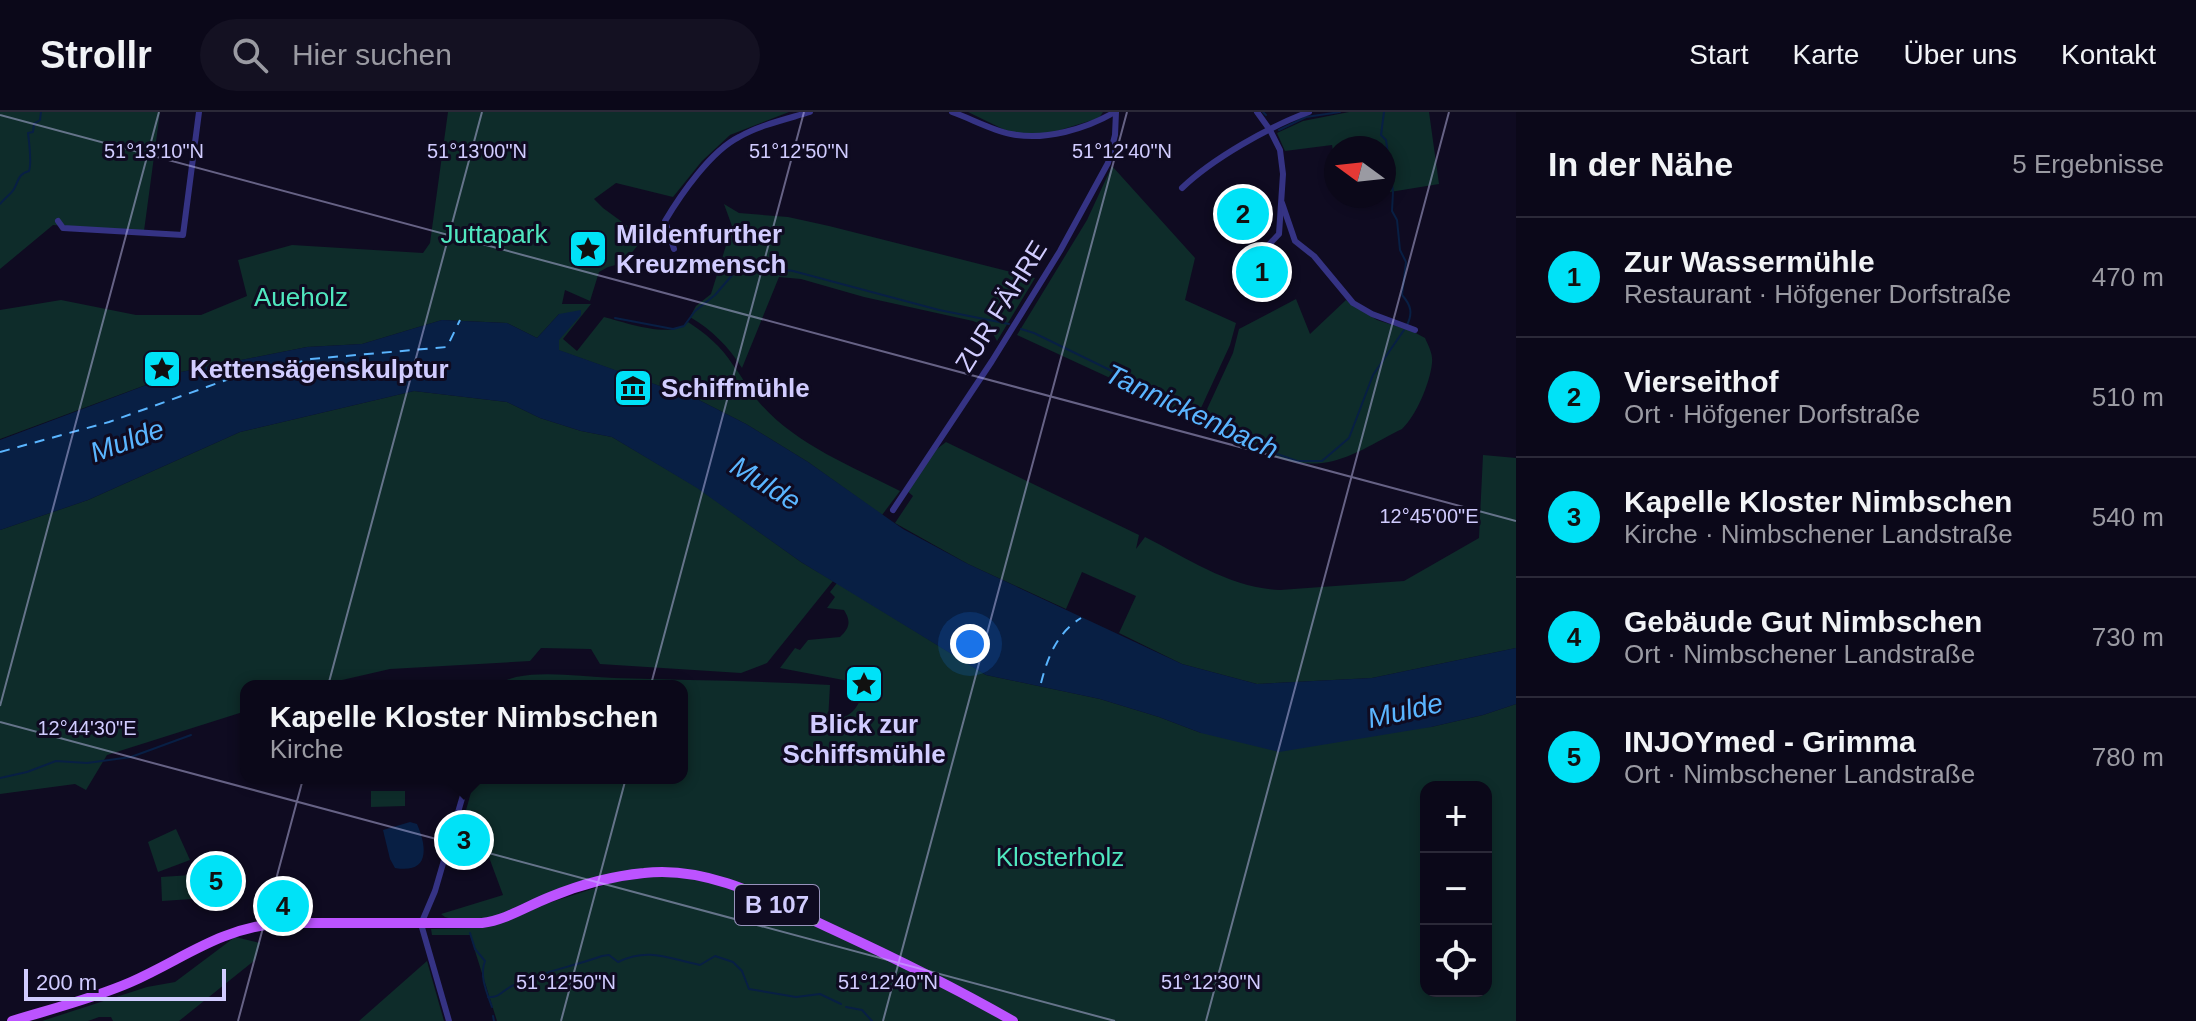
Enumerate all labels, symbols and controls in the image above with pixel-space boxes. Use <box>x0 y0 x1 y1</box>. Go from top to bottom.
search box <box>200 19 760 91</box>
icon: search <box>228 33 272 77</box>
text: Strollr <box>40 34 152 76</box>
text: Hier suchen <box>292 38 452 71</box>
text: Start <box>1689 39 1748 70</box>
text: Karte <box>1792 39 1859 70</box>
text: Über uns <box>1903 39 2017 70</box>
text: Kontakt <box>2061 39 2156 70</box>
north arrow <box>1324 136 1396 208</box>
text: 51°13'10"N <box>104 140 204 162</box>
text: 51°13'00"N <box>427 140 527 162</box>
text: 51°12'50"N <box>749 140 849 162</box>
text: 51°12'40"N <box>1072 140 1172 162</box>
text: In der Nähe <box>1548 145 1733 183</box>
text: 5 Ergebnisse <box>2012 149 2164 179</box>
pin: 2 <box>1217 184 1269 244</box>
park label: Juttapark <box>441 219 548 249</box>
place label: Mildenfurther Kreuzmensch <box>616 219 787 279</box>
place icon: Mildenfurther Kreuzmensch <box>567 228 609 270</box>
street label: ZUR FÄHRE <box>949 235 1053 377</box>
pin: 1 <box>1236 242 1288 302</box>
text: Zur Wassermühle <box>1624 245 1875 278</box>
text: 1 <box>1567 262 1581 292</box>
text: 470 m <box>2092 262 2164 292</box>
text: Restaurant · Höfgener Dorfstraße <box>1624 279 2011 309</box>
park label: Aueholz <box>254 282 348 312</box>
place icon: Kettensägenskulptur <box>141 348 183 390</box>
place label: Kettensägenskulptur <box>190 354 449 384</box>
water label: Tannickenbach <box>1100 358 1283 465</box>
text: Vierseithof <box>1624 365 1779 398</box>
museum icon: Schiffmühle <box>612 367 654 409</box>
place label: Schiffmühle <box>661 373 810 403</box>
text: 2 <box>1567 382 1581 412</box>
text: 510 m <box>2092 382 2164 412</box>
text: Ort · Höfgener Dorfstraße <box>1624 399 1920 429</box>
water label: Mulde <box>86 413 168 468</box>
water label: Mulde <box>725 450 806 517</box>
text: Kapelle Kloster Nimbschen <box>1624 485 2012 518</box>
text: 3 <box>1567 502 1581 532</box>
text: 540 m <box>2092 502 2164 532</box>
text: 12°45'00"E <box>1380 505 1479 527</box>
text: Kirche · Nimbschener Landstraße <box>1624 519 2013 549</box>
text: Gebäude Gut Nimbschen <box>1624 605 1982 638</box>
text: 4 <box>1567 622 1581 652</box>
text: 730 m <box>2092 622 2164 652</box>
your location <box>950 624 990 664</box>
text: Ort · Nimbschener Landstraße <box>1624 639 1975 669</box>
place icon: Blick zur Schiffsmühle <box>843 663 885 705</box>
popup <box>240 680 688 784</box>
water label: Mulde <box>1364 687 1446 734</box>
text: Kapelle Kloster Nimbschen <box>270 700 658 733</box>
place label: Blick zur Schiffsmühle <box>782 709 946 769</box>
text: 12°44'30"E <box>38 717 137 739</box>
text: INJOYmed - Grimma <box>1624 725 1916 758</box>
text: Kirche <box>270 734 343 764</box>
text: 5 <box>1567 742 1581 772</box>
text: 780 m <box>2092 742 2164 772</box>
text: Ort · Nimbschener Landstraße <box>1624 759 1975 789</box>
map controls <box>1420 781 1492 997</box>
button: + <box>1420 781 1492 853</box>
pin: 3 <box>438 810 490 870</box>
park label: Klosterholz <box>996 842 1124 872</box>
pin: 5 <box>190 851 242 911</box>
button: − <box>1420 853 1492 925</box>
pin: 4 <box>257 876 309 936</box>
road number: B 107 <box>735 885 819 925</box>
button: locate <box>1420 925 1492 997</box>
scale bar <box>24 965 226 1001</box>
text: 200 m <box>36 970 97 995</box>
text: 51°12'50"N <box>516 971 616 993</box>
text: 51°12'40"N <box>838 971 938 993</box>
text: 51°12'30"N <box>1161 971 1261 993</box>

